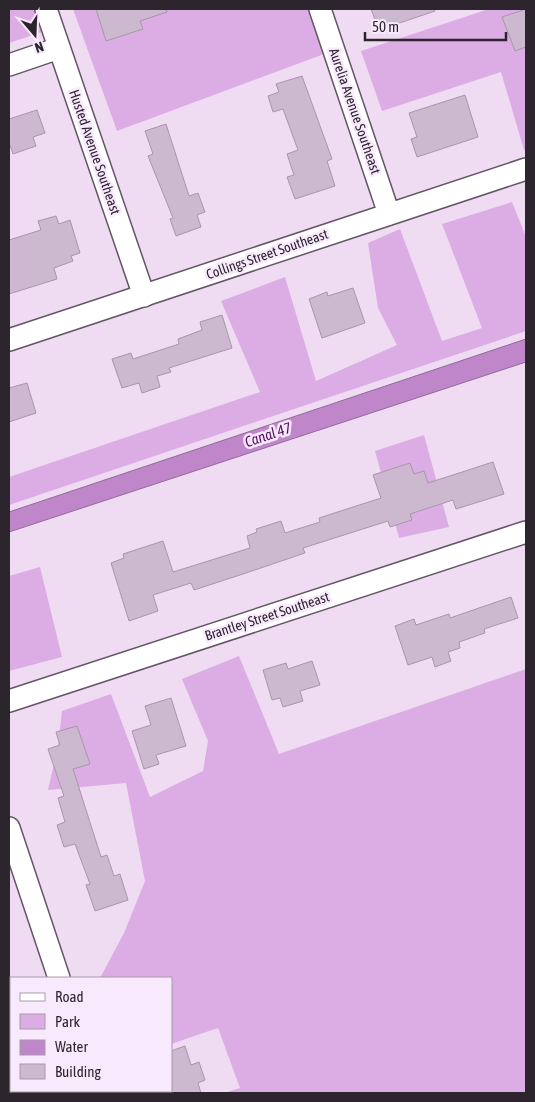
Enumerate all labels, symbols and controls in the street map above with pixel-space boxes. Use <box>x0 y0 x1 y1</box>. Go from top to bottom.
north arrow <box>10 10 60 60</box>
scale bar <box>365 10 506 42</box>
text: 50 m <box>372 18 399 35</box>
text: N <box>33 38 46 56</box>
street label: Aurelia Avenue Southeast <box>326 46 384 176</box>
street label: Husted Avenue Southeast <box>66 87 124 217</box>
street label: Collings Street Southeast <box>204 226 330 282</box>
water label: Canal 47 <box>242 419 293 450</box>
street label: Brantley Street Southeast <box>203 588 331 644</box>
legend <box>10 977 172 1092</box>
text: Road <box>55 988 84 1005</box>
text: Park <box>55 1013 80 1030</box>
text: Water <box>55 1038 88 1055</box>
text: Building <box>55 1063 101 1080</box>

